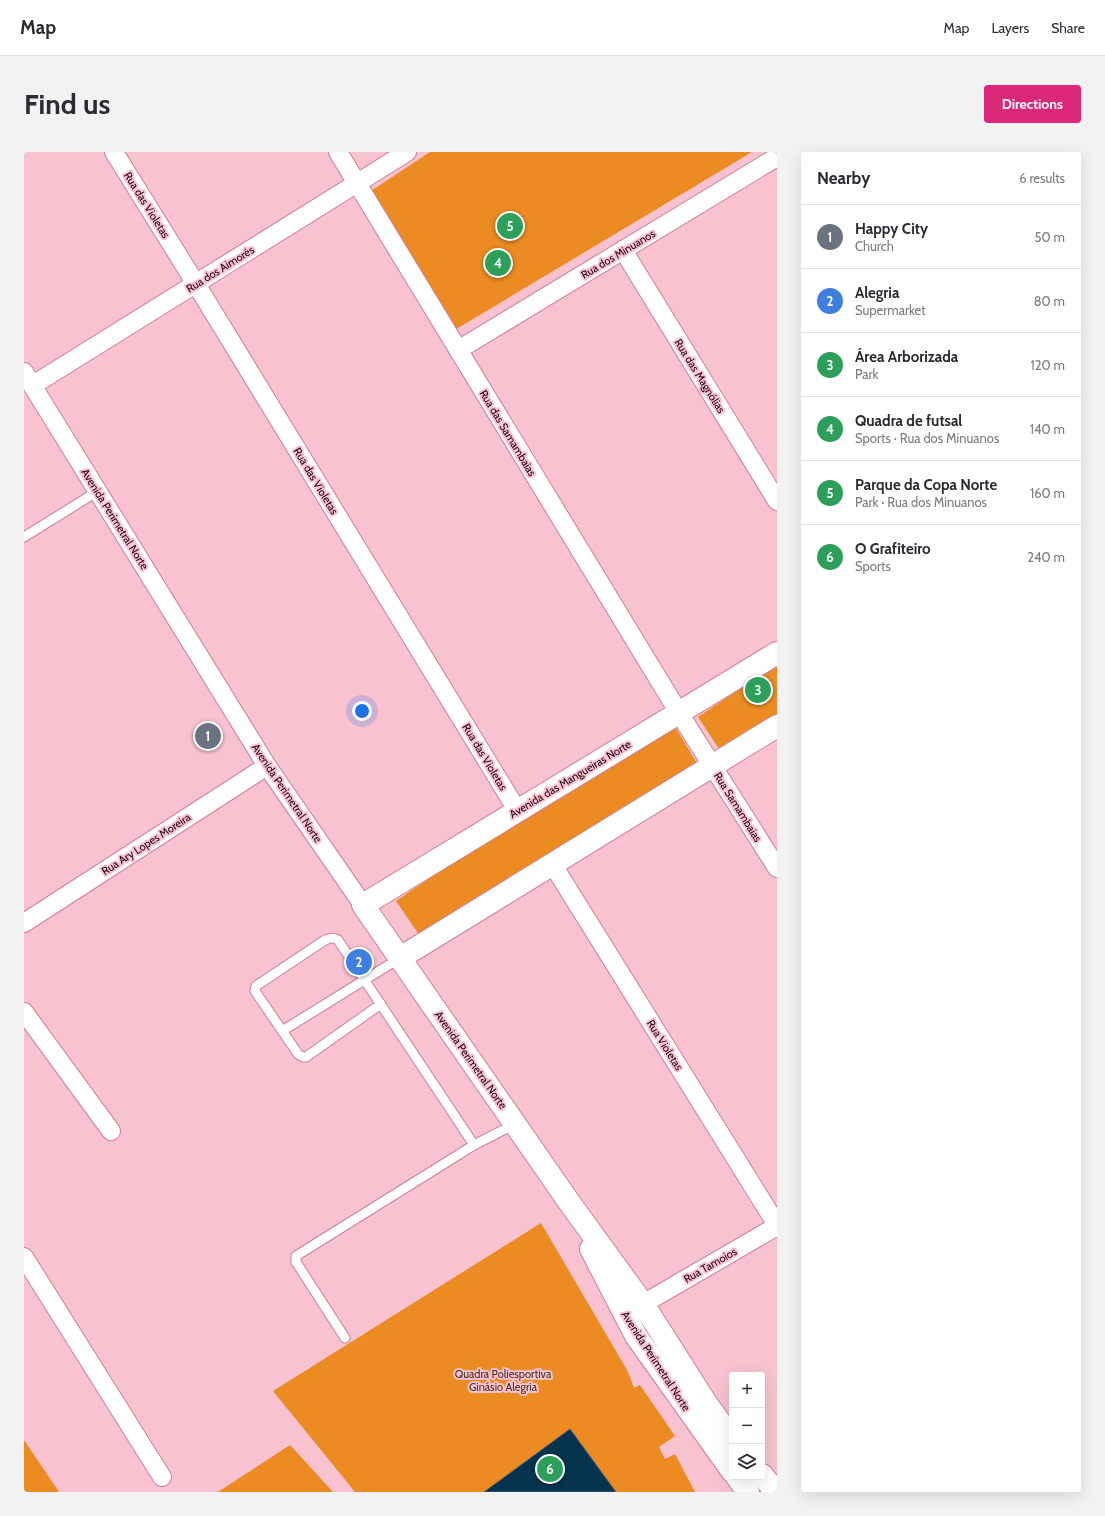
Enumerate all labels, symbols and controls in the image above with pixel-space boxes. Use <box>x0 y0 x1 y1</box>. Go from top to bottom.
text: Map <box>20 16 56 39</box>
text: Map <box>944 19 969 37</box>
text: Layers <box>991 19 1029 37</box>
text: Share <box>1051 19 1085 37</box>
button: Directions <box>984 85 1081 123</box>
text: Find us <box>24 87 110 121</box>
text: Nearby <box>817 168 870 188</box>
street label: Rua das Violetas <box>121 169 173 241</box>
text: 6 results <box>1019 170 1065 186</box>
pin: 5 <box>497 211 523 241</box>
text: Happy City <box>855 220 928 238</box>
street label: Rua dos Minuanos <box>578 226 658 282</box>
text: 1 <box>828 229 832 245</box>
text: 50 m <box>1035 229 1065 245</box>
text: Church <box>855 238 894 254</box>
street label: Rua dos Aimorés <box>183 242 257 295</box>
pin: 4 <box>485 248 511 278</box>
text: Alegria <box>855 284 899 302</box>
text: 2 <box>827 293 833 309</box>
text: 80 m <box>1034 293 1065 309</box>
text: Supermarket <box>855 302 926 318</box>
street label: Rua das Magnólias <box>672 336 729 416</box>
text: Área Arborizada <box>855 348 958 366</box>
text: 3 <box>826 357 834 373</box>
text: 120 m <box>1031 357 1065 373</box>
text: Park <box>855 366 878 382</box>
street label: Rua das Samambaias <box>477 387 540 479</box>
text: Quadra de futsal <box>855 412 962 430</box>
text: 4 <box>826 421 834 437</box>
text: 140 m <box>1030 421 1065 437</box>
text: Sports · Rua dos Minuanos <box>855 430 999 446</box>
street label: Rua das Violetas <box>290 445 342 517</box>
street label: Avenida Perimetral Norte <box>78 466 152 572</box>
text: Parque da Copa Norte <box>855 476 997 494</box>
text: 5 <box>827 485 833 501</box>
text: 160 m <box>1030 485 1065 501</box>
text: Park · Rua dos Minuanos <box>855 494 987 510</box>
text: O Grafiteiro <box>855 540 931 558</box>
text: 6 <box>826 549 834 565</box>
text: 240 m <box>1027 549 1065 565</box>
text: Sports <box>855 558 891 574</box>
pin: 3 <box>745 675 771 705</box>
your location <box>352 701 372 721</box>
pin: 1 <box>195 721 221 751</box>
street label: Rua das Violetas <box>459 721 511 793</box>
street label: Avenida das Mangueiras Norte <box>507 737 634 821</box>
street label: Avenida Perimetral Norte <box>249 741 326 845</box>
street label: Rua Samambaias <box>711 769 765 845</box>
street label: Rua Ary Lopes Moreira <box>99 810 194 878</box>
pin: 2 <box>346 947 372 977</box>
street label: Avenida Perimetral Norte <box>432 1008 510 1112</box>
street label: Rua Violetas <box>644 1017 686 1073</box>
street label: Rua Tamoios <box>681 1244 739 1286</box>
street label: Avenida Perimetral Norte <box>618 1308 694 1414</box>
park label: Quadra Poliesportiva Ginásio Alegria <box>455 1367 552 1394</box>
map controls <box>729 1372 765 1480</box>
button: + <box>729 1372 765 1408</box>
button: − <box>729 1408 765 1444</box>
button: layers <box>729 1444 765 1480</box>
pin: 6 <box>537 1454 563 1484</box>

